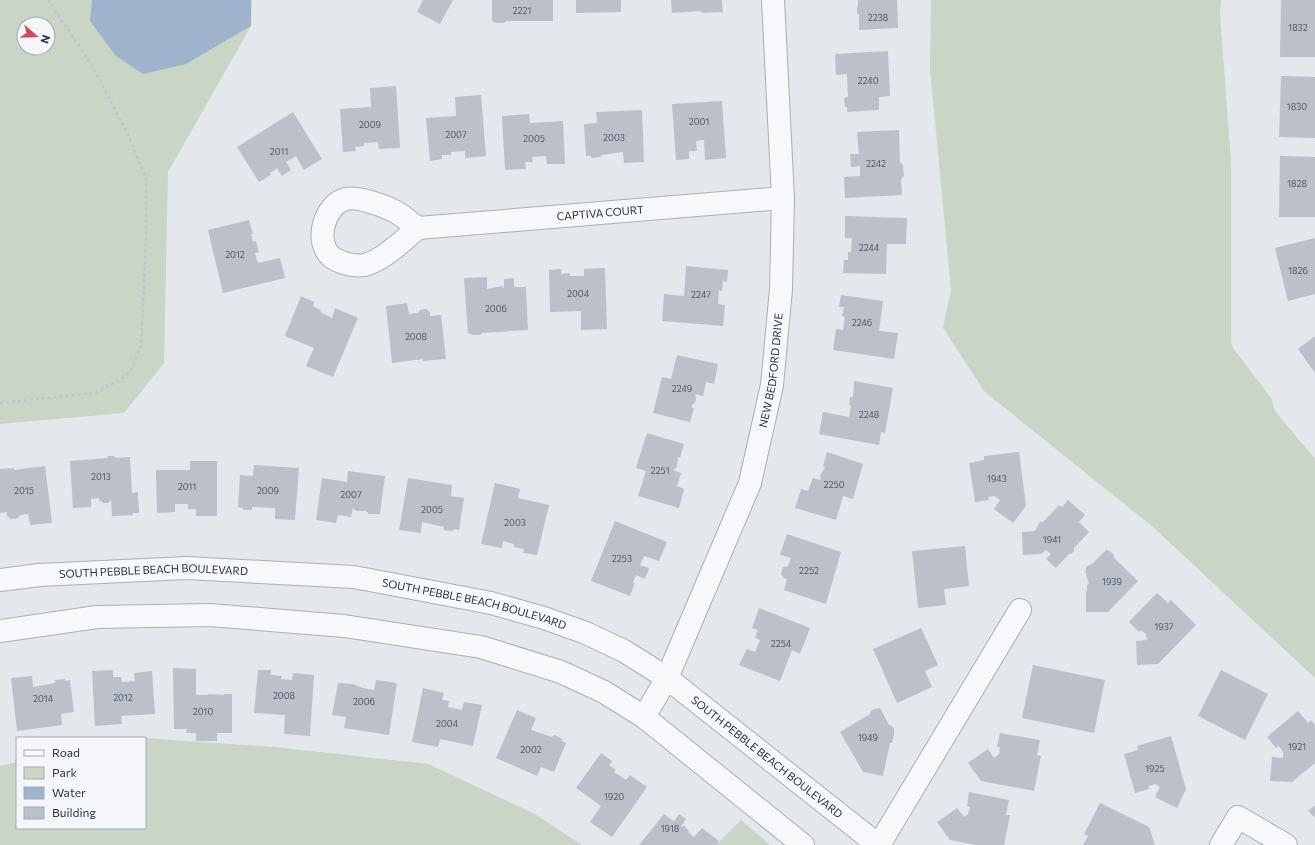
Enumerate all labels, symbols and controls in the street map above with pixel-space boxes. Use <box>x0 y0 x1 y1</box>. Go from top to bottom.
house number: 2221 <box>513 5 531 16</box>
house number: 2238 <box>868 12 888 23</box>
north arrow <box>16 16 56 56</box>
house number: 1832 <box>1288 22 1308 33</box>
text: N <box>38 33 53 45</box>
house number: 2240 <box>857 75 879 86</box>
house number: 1830 <box>1287 101 1307 112</box>
house number: 2001 <box>689 116 709 127</box>
house number: 2009 <box>359 119 381 130</box>
house number: 2007 <box>445 129 467 140</box>
house number: 2003 <box>603 132 625 143</box>
house number: 2005 <box>523 133 545 144</box>
house number: 2011 <box>270 146 288 157</box>
house number: 2242 <box>866 158 886 169</box>
house number: 1828 <box>1287 178 1307 189</box>
street label: CAPTIVA COURT <box>556 202 644 223</box>
house number: 2244 <box>859 242 880 253</box>
house number: 2012 <box>225 249 245 260</box>
house number: 1826 <box>1288 265 1308 276</box>
house number: 2004 <box>567 288 590 299</box>
house number: 2247 <box>691 289 711 300</box>
house number: 2006 <box>485 303 507 314</box>
street label: NEW BEDFORD DRIVE <box>756 313 785 429</box>
house number: 2246 <box>852 317 872 328</box>
house number: 2008 <box>405 331 427 342</box>
house number: 2249 <box>672 383 692 394</box>
house number: 2248 <box>859 409 879 420</box>
house number: 2251 <box>651 465 670 476</box>
house number: 2013 <box>91 471 111 482</box>
house number: 1943 <box>987 473 1007 484</box>
house number: 2250 <box>823 479 845 490</box>
house number: 2011 <box>178 481 196 492</box>
house number: 2015 <box>14 485 34 496</box>
house number: 2009 <box>257 485 279 496</box>
house number: 2007 <box>340 489 362 500</box>
house number: 2005 <box>421 504 443 515</box>
house number: 2003 <box>504 517 526 528</box>
house number: 1941 <box>1043 534 1061 545</box>
house number: 2253 <box>612 553 632 564</box>
street label: SOUTH PEBBLE BEACH BOULEVARD <box>59 561 248 580</box>
house number: 2252 <box>799 565 819 576</box>
street label: SOUTH PEBBLE BEACH BOULEVARD <box>381 575 568 632</box>
house number: 1939 <box>1102 576 1122 587</box>
house number: 1937 <box>1154 621 1174 632</box>
house number: 2254 <box>771 638 792 649</box>
house number: 2008 <box>273 690 295 701</box>
house number: 2012 <box>113 692 133 703</box>
house number: 2014 <box>33 693 54 704</box>
street label: SOUTH PEBBLE BEACH BOULEVARD <box>689 693 845 820</box>
house number: 2006 <box>353 696 375 707</box>
house number: 2010 <box>193 706 213 717</box>
house number: 2004 <box>436 718 459 729</box>
house number: 1949 <box>858 732 878 743</box>
legend <box>16 737 146 829</box>
house number: 1921 <box>1288 741 1306 752</box>
house number: 2002 <box>520 744 542 755</box>
text: Road <box>52 745 80 759</box>
house number: 1925 <box>1145 763 1165 774</box>
text: Park <box>52 765 78 779</box>
text: Water <box>52 785 86 799</box>
house number: 1920 <box>604 791 624 802</box>
text: Building <box>52 805 96 819</box>
house number: 1918 <box>661 823 679 834</box>

